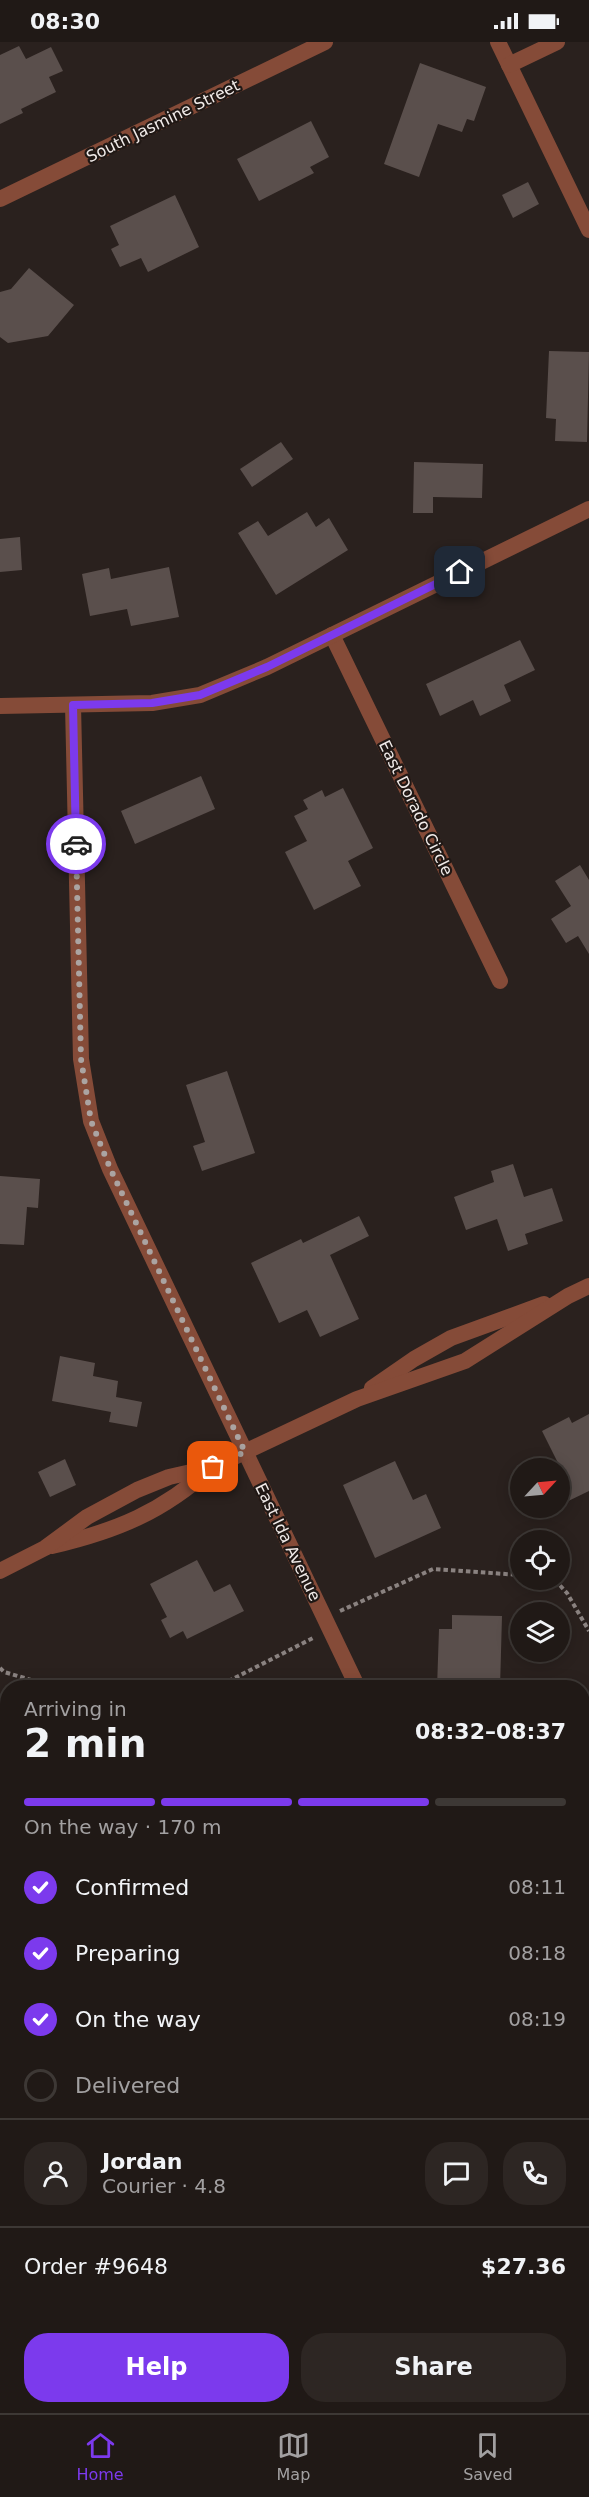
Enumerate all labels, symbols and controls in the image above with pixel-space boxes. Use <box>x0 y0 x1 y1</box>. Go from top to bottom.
text: 08:30 <box>30 9 100 34</box>
street label: South Jasmine Street <box>83 76 243 166</box>
pin <box>434 546 485 597</box>
icon: home <box>443 555 476 588</box>
street label: East Dorado Circle <box>375 737 457 879</box>
courier <box>46 814 106 874</box>
icon: car <box>60 828 93 861</box>
pin <box>187 1441 238 1492</box>
icon: bag <box>196 1450 229 1483</box>
north arrow <box>510 1458 570 1518</box>
map controls <box>510 1458 570 1662</box>
street label: East Ida Avenue <box>251 1480 325 1604</box>
button: locate <box>510 1530 570 1590</box>
button: layers <box>510 1602 570 1662</box>
text: Arriving in <box>24 1697 127 1721</box>
text: 08:32–08:37 <box>415 1719 566 1744</box>
text: 2 min <box>24 1721 146 1766</box>
text: On the way · 170 m <box>24 1815 222 1839</box>
icon: check <box>24 1871 57 1904</box>
text: Confirmed <box>75 1875 189 1900</box>
text: 08:11 <box>508 1875 566 1899</box>
icon: check <box>24 1937 57 1970</box>
text: Preparing <box>75 1941 181 1966</box>
text: 08:18 <box>508 1941 566 1965</box>
icon: check <box>24 2003 57 2036</box>
text: On the way <box>75 2007 201 2032</box>
text: 08:19 <box>508 2007 566 2031</box>
text: Delivered <box>75 2073 180 2098</box>
button: person <box>24 2142 87 2205</box>
button: chat <box>425 2142 488 2205</box>
button: phone <box>503 2142 566 2205</box>
text: Jordan <box>102 2149 182 2174</box>
text: Courier · 4.8 <box>102 2174 226 2198</box>
text: Order #9648 <box>24 2254 168 2279</box>
text: $27.36 <box>481 2254 566 2279</box>
button: Help <box>24 2333 289 2402</box>
button: Share <box>301 2333 566 2402</box>
tab: Home <box>76 2429 124 2484</box>
tab: Map <box>277 2429 310 2484</box>
tab: Saved <box>463 2429 513 2484</box>

